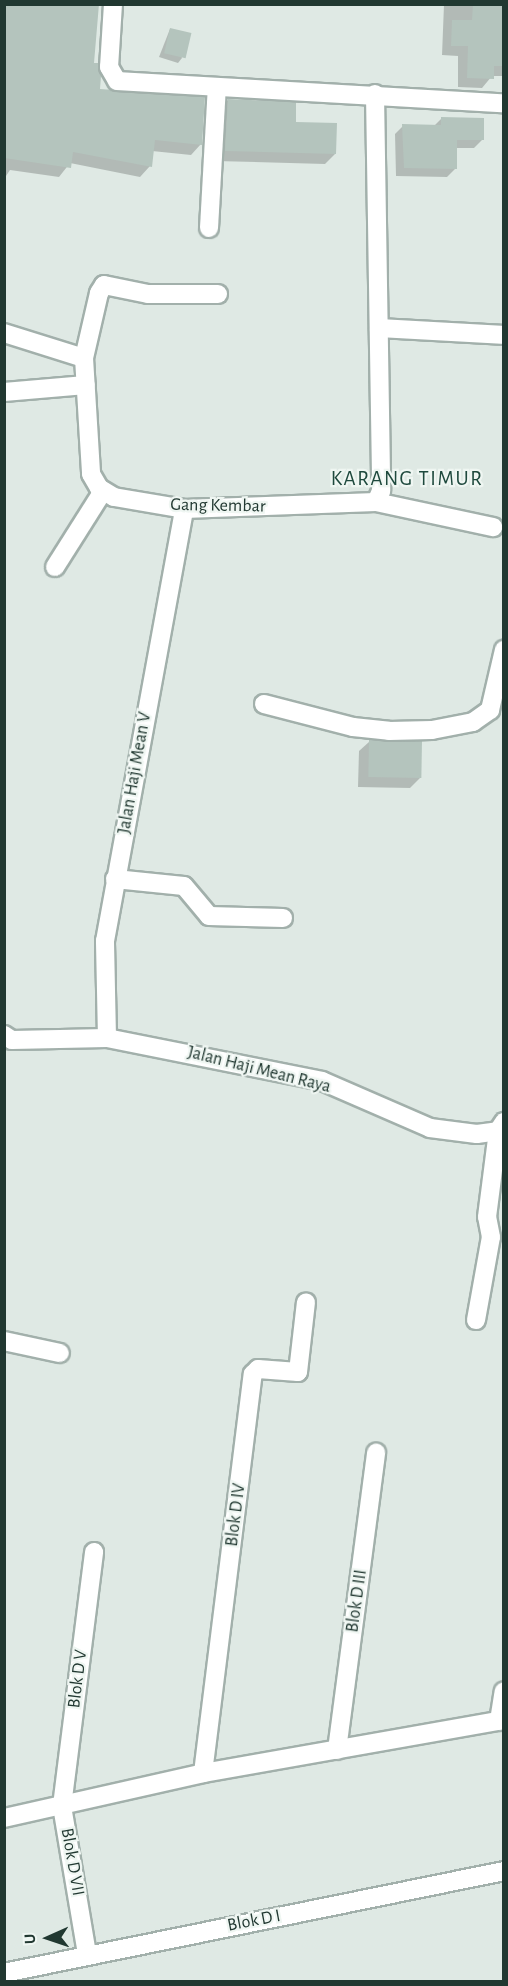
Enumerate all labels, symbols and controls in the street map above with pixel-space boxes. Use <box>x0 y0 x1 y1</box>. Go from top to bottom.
district label: KARANG TIMUR <box>331 466 483 492</box>
street label: Gang Kembar <box>170 494 266 518</box>
street label: Jalan Haji Mean V <box>114 710 156 836</box>
street label: Jalan Haji Mean Raya <box>185 1042 333 1098</box>
street label: Blok D IV <box>221 1482 251 1548</box>
street label: Blok D III <box>342 1568 372 1634</box>
street label: Blok D V <box>64 1648 92 1710</box>
street label: Blok D VII <box>55 1826 89 1898</box>
street label: Blok D I <box>226 1905 282 1937</box>
north arrow <box>18 1908 78 1968</box>
text: U <box>22 1933 38 1944</box>

